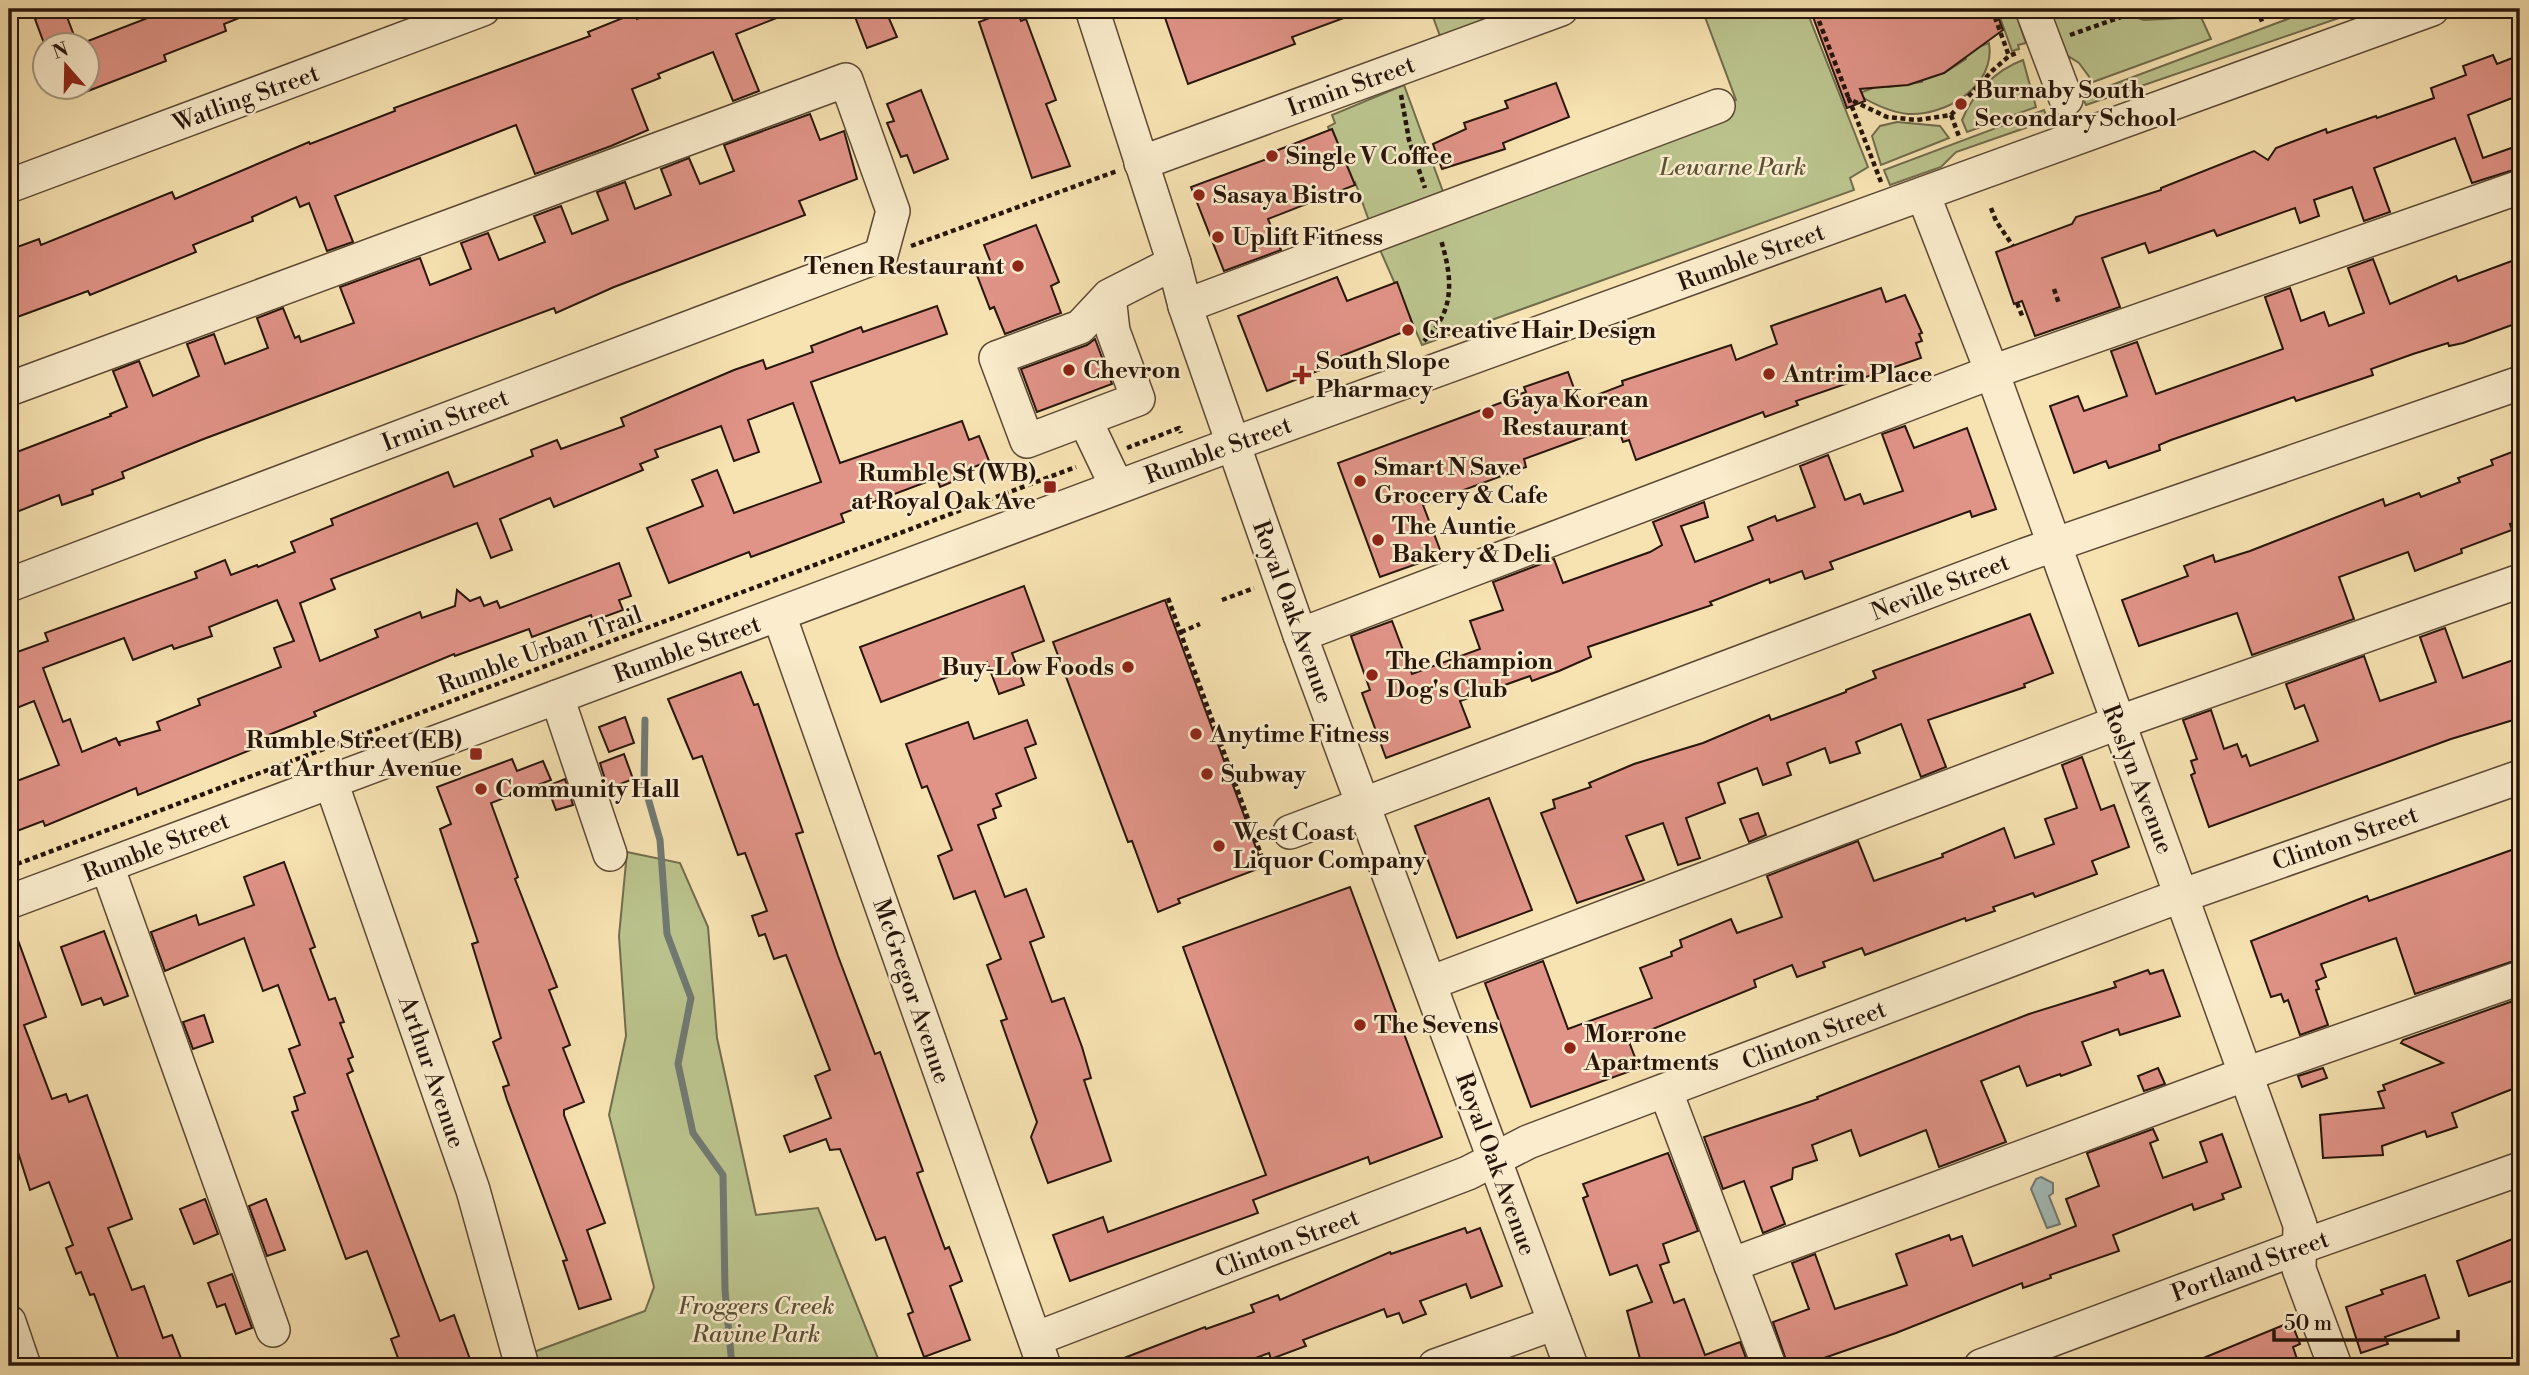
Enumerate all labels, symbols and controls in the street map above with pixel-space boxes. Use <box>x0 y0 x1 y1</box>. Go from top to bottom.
north arrow <box>32 32 102 102</box>
text: N <box>49 37 72 65</box>
street label: Irmin Street <box>1284 50 1420 124</box>
street label: Watling Street <box>168 59 324 140</box>
place label: Burnaby South Secondary School <box>1975 76 2177 134</box>
marker: Burnaby South Secondary School <box>1953 96 1969 112</box>
place label: Single V Coffee <box>1286 142 1452 172</box>
marker: Single V Coffee <box>1264 148 1280 164</box>
park label: Lewarne Park <box>1659 153 1806 183</box>
place label: Sasaya Bistro <box>1213 181 1363 211</box>
marker: Sasaya Bistro <box>1191 187 1207 203</box>
street label: Rumble Street <box>1674 217 1829 298</box>
place label: Uplift Fitness <box>1232 223 1383 253</box>
marker: Uplift Fitness <box>1210 229 1226 245</box>
place label: Tenen Restaurant <box>804 252 1004 282</box>
marker: Tenen Restaurant <box>1010 258 1026 274</box>
place label: Creative Hair Design <box>1422 316 1656 346</box>
marker: Creative Hair Design <box>1400 322 1416 338</box>
place label: South Slope Pharmacy <box>1316 347 1450 405</box>
place label: Chevron <box>1083 356 1181 386</box>
place label: Antrim Place <box>1782 360 1932 390</box>
marker: Chevron <box>1061 362 1077 378</box>
marker: Antrim Place <box>1761 366 1777 382</box>
marker: South Slope Pharmacy <box>1294 367 1310 383</box>
street label: Irmin Street <box>378 383 513 459</box>
place label: Gaya Korean Restaurant <box>1502 385 1649 443</box>
marker: Gaya Korean Restaurant <box>1480 405 1496 421</box>
street label: Rumble Street <box>1141 410 1296 491</box>
place label: Smart N Save Grocery & Cafe <box>1374 453 1548 511</box>
place label: Rumble St (WB) at Royal Oak Ave <box>851 459 1036 517</box>
marker: Smart N Save Grocery & Cafe <box>1352 473 1368 489</box>
marker: Rumble St (WB) at Royal Oak Ave <box>1042 479 1058 495</box>
place label: The Auntie Bakery & Deli <box>1392 512 1551 570</box>
street label: Royal Oak Avenue <box>1245 517 1339 708</box>
marker: The Auntie Bakery & Deli <box>1370 532 1386 548</box>
street label: Neville Street <box>1867 548 2014 628</box>
street label: Rumble Urban Trail <box>434 600 646 702</box>
street label: Rumble Street <box>610 609 765 690</box>
place label: The Champion Dog's Club <box>1386 647 1553 705</box>
place label: Buy-Low Foods <box>941 653 1114 683</box>
marker: Buy-Low Foods <box>1120 659 1136 675</box>
marker: The Champion Dog's Club <box>1364 667 1380 683</box>
street label: Roslyn Avenue <box>2095 700 2179 858</box>
place label: Anytime Fitness <box>1209 720 1389 750</box>
place label: Rumble Street (EB) at Arthur Avenue <box>246 726 462 784</box>
marker: Anytime Fitness <box>1188 726 1204 742</box>
marker: Rumble Street (EB) at Arthur Avenue <box>468 746 484 762</box>
place label: Subway <box>1221 760 1307 790</box>
marker: Subway <box>1199 766 1215 782</box>
place label: Community Hall <box>495 775 680 805</box>
marker: Community Hall <box>473 781 489 797</box>
street label: Clinton Street <box>2269 800 2423 878</box>
street label: Rumble Street <box>79 806 234 890</box>
place label: West Coast Liquor Company <box>1232 818 1426 876</box>
marker: West Coast Liquor Company <box>1211 838 1227 854</box>
street label: McGregor Avenue <box>865 895 957 1088</box>
street label: Arthur Avenue <box>391 991 471 1152</box>
street label: Clinton Street <box>1738 995 1891 1077</box>
place label: The Sevens <box>1374 1011 1499 1041</box>
marker: The Sevens <box>1352 1017 1368 1033</box>
place label: Morrone Apartments <box>1583 1020 1719 1078</box>
marker: Morrone Apartments <box>1562 1040 1578 1056</box>
street label: Royal Oak Avenue <box>1448 1069 1542 1260</box>
street label: Clinton Street <box>1211 1203 1364 1285</box>
street label: Portland Street <box>2167 1224 2334 1309</box>
park label: Froggers Creek Ravine Park <box>677 1292 835 1350</box>
scale bar <box>2274 1298 2457 1342</box>
text: 50 m <box>2284 1311 2332 1337</box>

